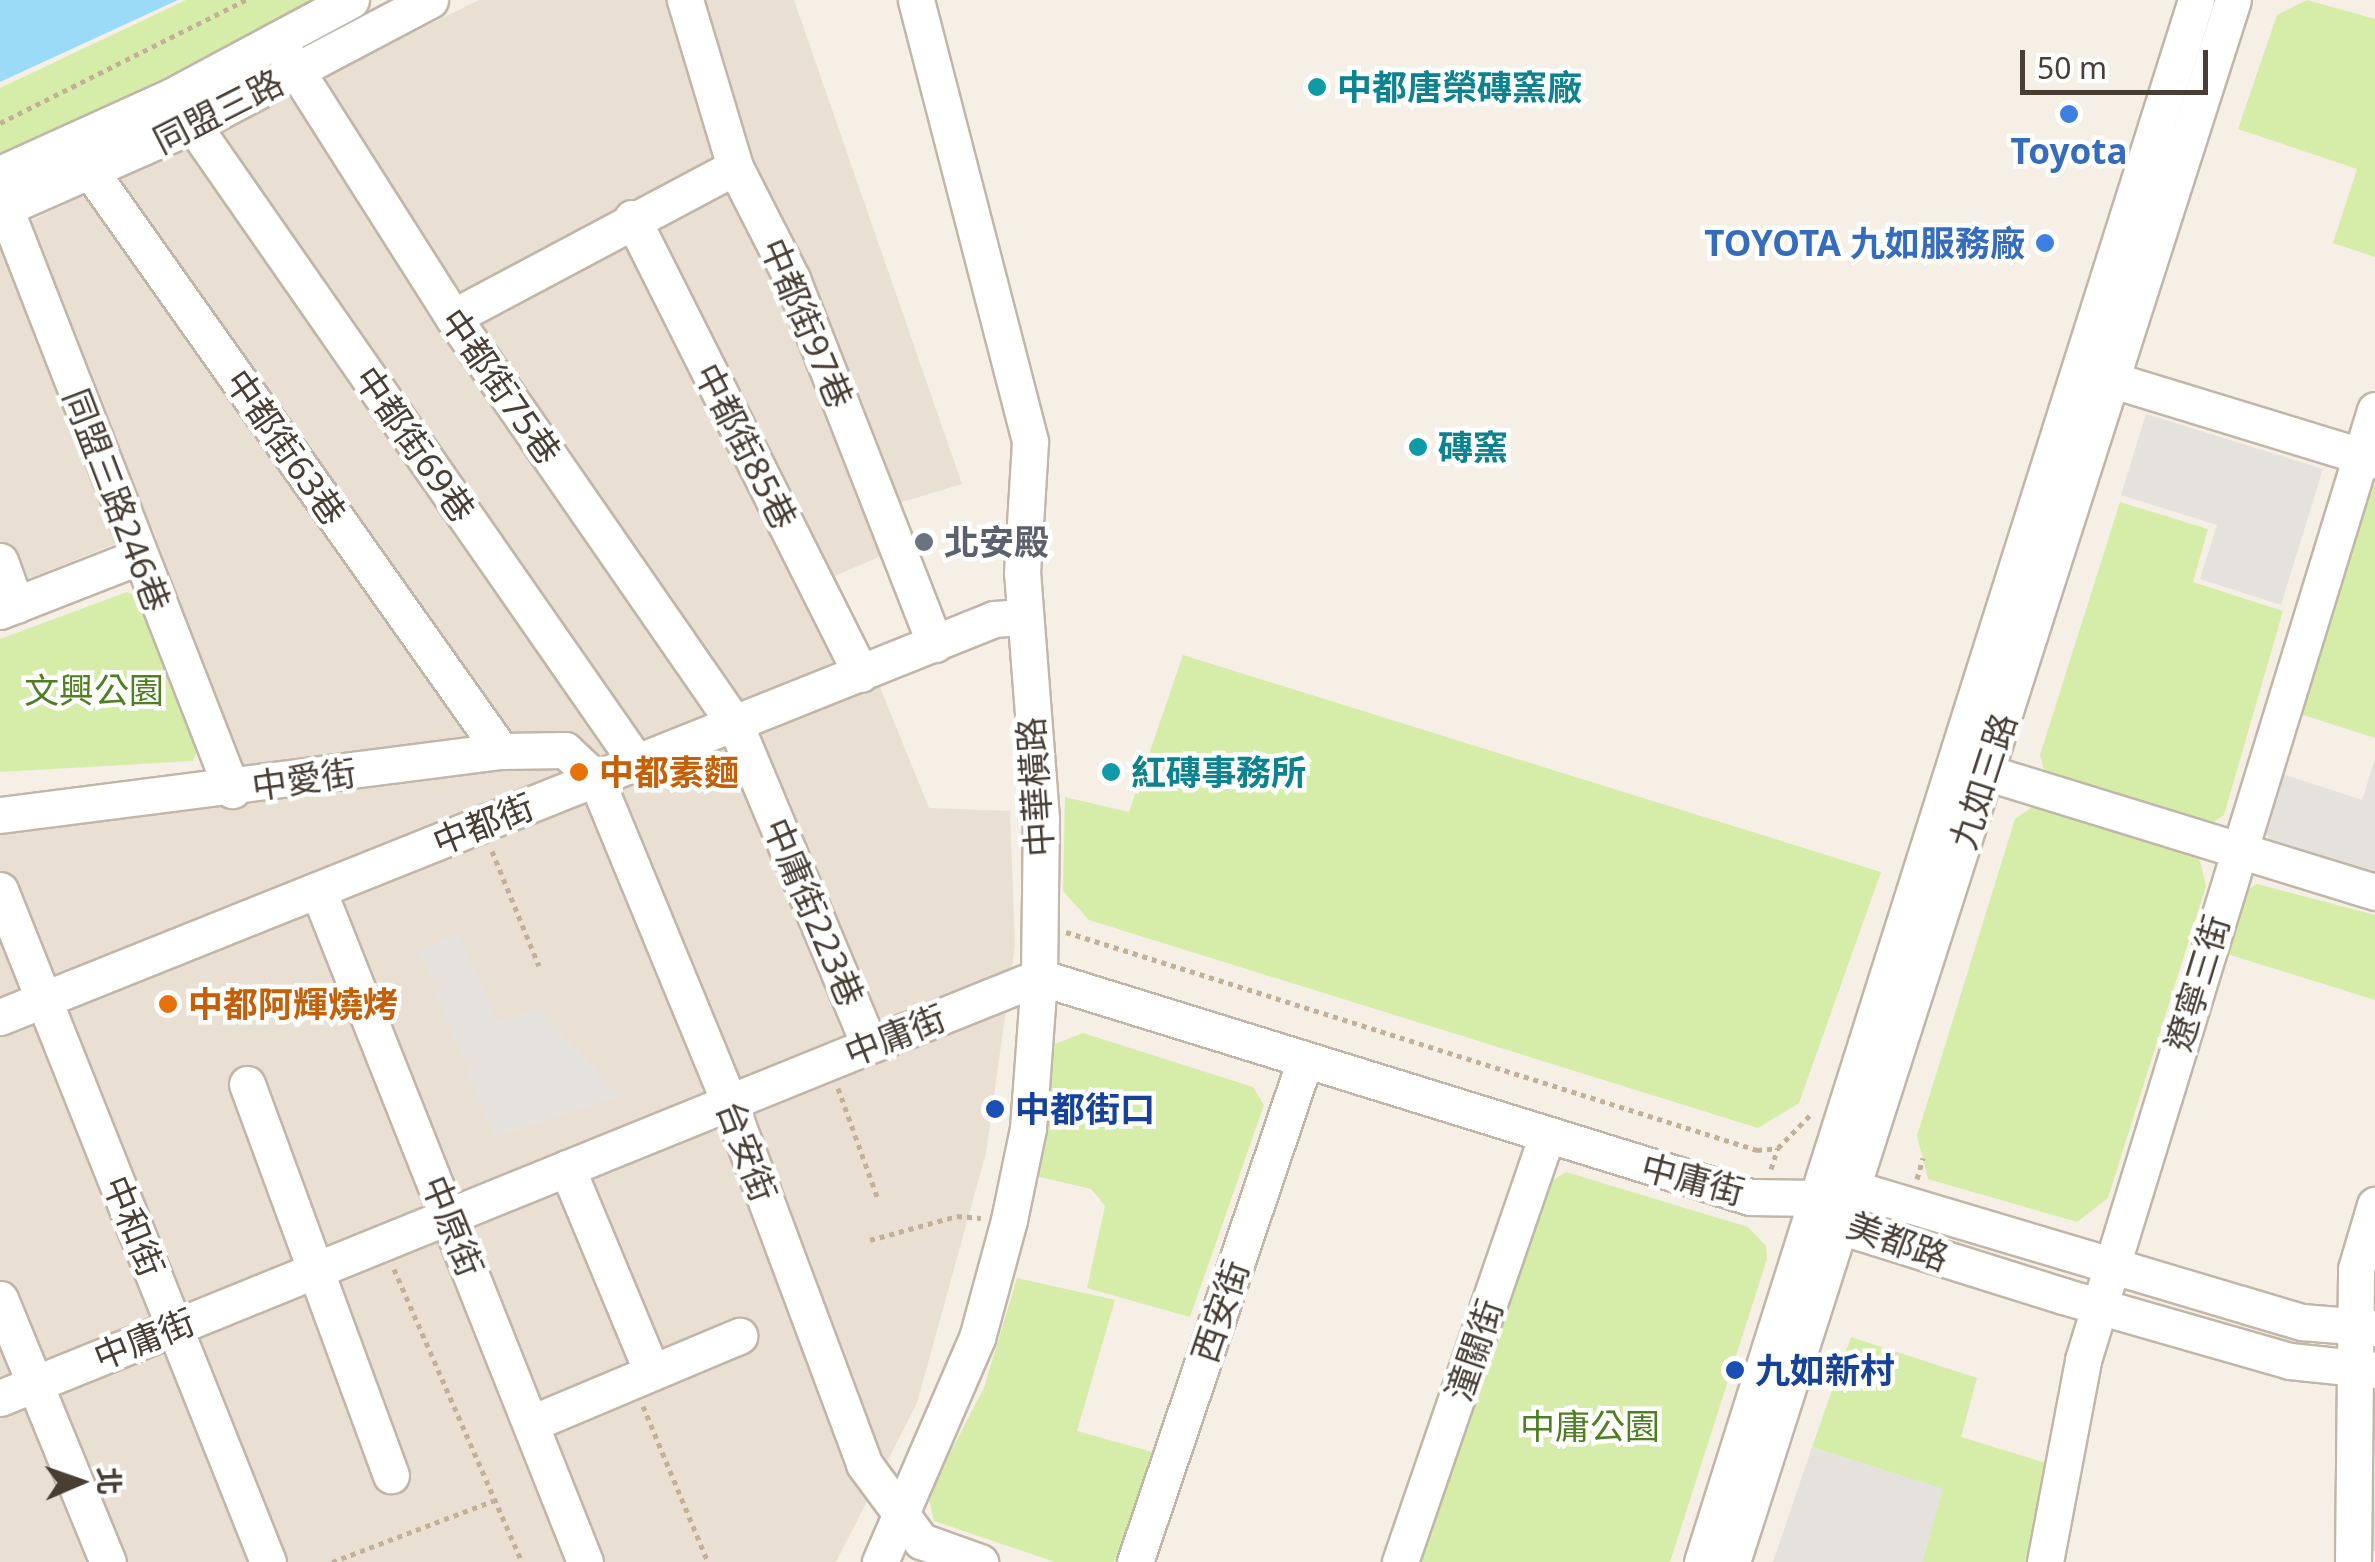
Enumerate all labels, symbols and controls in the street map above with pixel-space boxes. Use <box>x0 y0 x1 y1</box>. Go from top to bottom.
scale bar <box>2025 30 2212 92</box>
text: 50 m <box>2037 47 2107 88</box>
street label: 同盟三路 <box>146 61 290 161</box>
place label: 中都唐榮磚窯廠 <box>1337 66 1582 108</box>
marker: 中都唐榮磚窯廠 <box>1306 76 1328 98</box>
marker: Toyota <box>2058 103 2080 125</box>
place label: Toyota <box>2011 130 2127 172</box>
place label: TOYOTA 九如服務廠 <box>1704 222 2025 264</box>
street label: 中都街97巷 <box>752 232 862 414</box>
marker: TOYOTA 九如服務廠 <box>2034 232 2056 254</box>
street label: 中都街75巷 <box>432 300 570 472</box>
street label: 中都街85巷 <box>686 356 806 536</box>
street label: 中都街69巷 <box>346 358 484 530</box>
street label: 中都街63巷 <box>217 361 355 533</box>
street label: 同盟三路246巷 <box>55 383 179 617</box>
place label: 磚窯 <box>1438 426 1508 468</box>
marker: 磚窯 <box>1407 436 1429 458</box>
place label: 北安殿 <box>944 521 1049 563</box>
marker: 北安殿 <box>913 531 935 553</box>
park label: 文興公園 <box>24 669 164 711</box>
street label: 九如三路 <box>1941 708 2025 854</box>
street label: 中華橫路 <box>1009 716 1061 858</box>
street label: 中愛街 <box>249 751 359 807</box>
place label: 中都素麵 <box>599 751 739 793</box>
place label: 紅磚事務所 <box>1131 751 1306 793</box>
marker: 中都素麵 <box>568 761 590 783</box>
marker: 紅磚事務所 <box>1100 761 1122 783</box>
street label: 中都街 <box>426 785 540 863</box>
street label: 中庸街223巷 <box>756 812 872 1012</box>
street label: 遼寧三街 <box>2156 910 2238 1056</box>
place label: 中都阿輝燒烤 <box>188 983 398 1025</box>
marker: 中都阿輝燒烤 <box>157 993 179 1015</box>
street label: 中庸街 <box>838 996 952 1074</box>
place label: 中都街口 <box>1015 1088 1155 1130</box>
street label: 台安街 <box>709 1094 785 1208</box>
marker: 中都街口 <box>984 1098 1006 1120</box>
street label: 中庸街 <box>1637 1145 1749 1213</box>
street label: 中和街 <box>95 1169 173 1283</box>
street label: 中原街 <box>414 1169 492 1283</box>
street label: 美都路 <box>1841 1203 1955 1279</box>
street label: 西安街 <box>1183 1255 1257 1367</box>
street label: 潼關街 <box>1437 1294 1511 1406</box>
street label: 中庸街 <box>87 1300 201 1378</box>
place label: 九如新村 <box>1755 1349 1895 1391</box>
marker: 九如新村 <box>1724 1359 1746 1381</box>
park label: 中庸公園 <box>1520 1405 1660 1447</box>
north arrow <box>30 1432 130 1532</box>
text: 北 <box>91 1466 129 1496</box>

